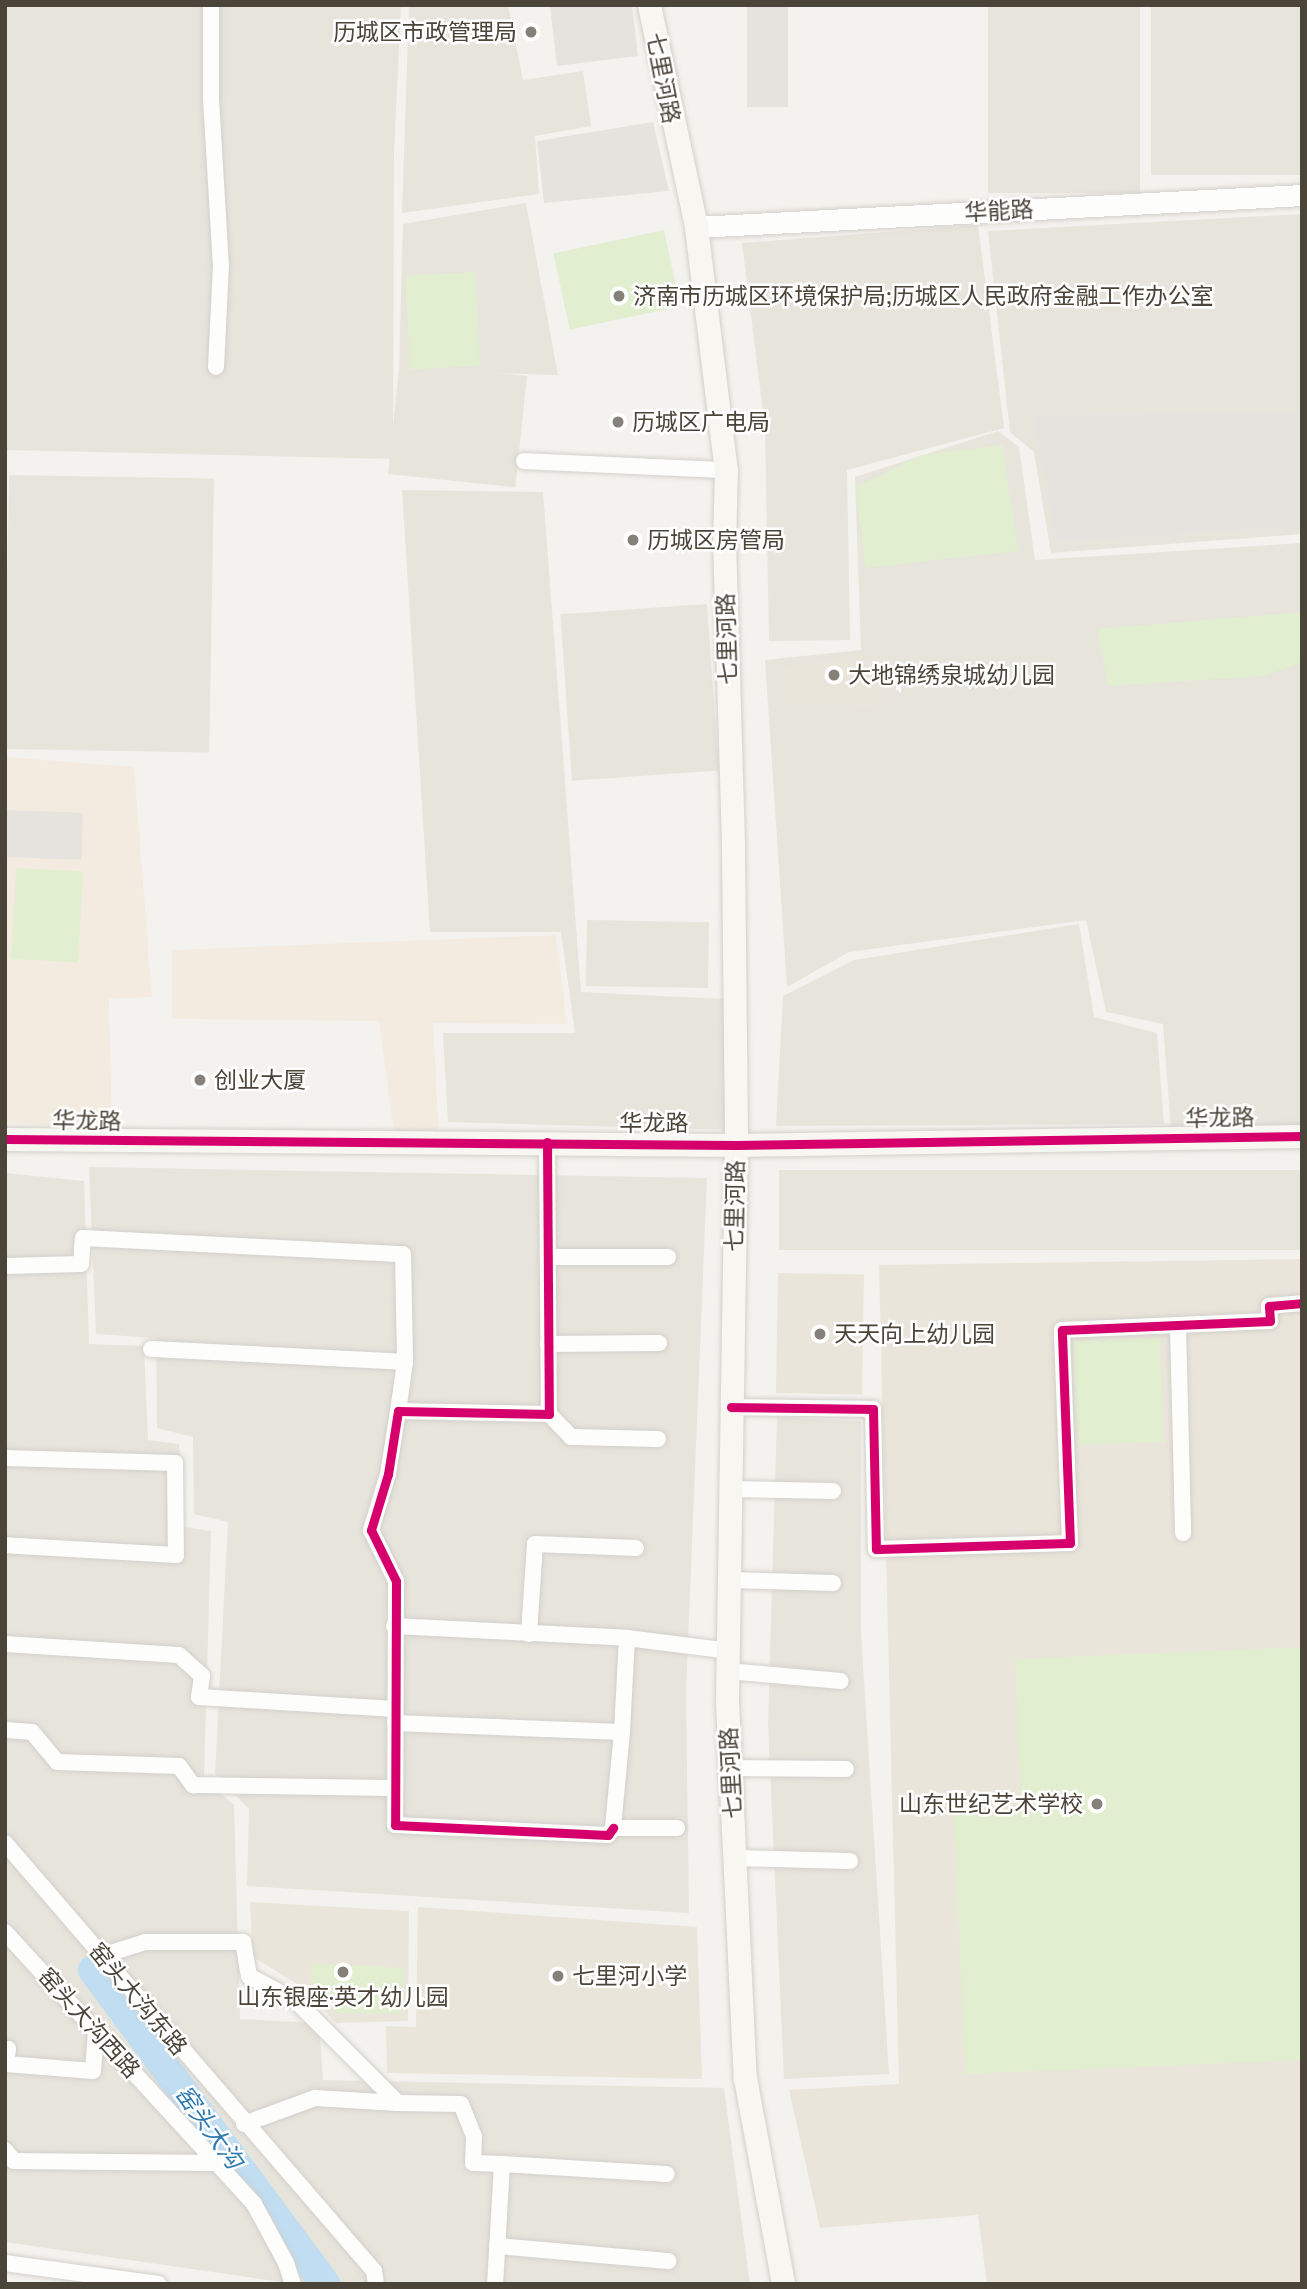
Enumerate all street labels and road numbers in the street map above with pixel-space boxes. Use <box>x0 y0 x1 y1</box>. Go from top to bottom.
street label: 七里河路 <box>641 30 685 126</box>
street label: 华能路 <box>964 195 1034 227</box>
street label: 七里河路 <box>712 593 742 685</box>
street label: 华龙路 <box>1185 1104 1255 1132</box>
street label: 华龙路 <box>52 1107 122 1135</box>
street label: 华龙路 <box>620 1109 688 1137</box>
street label: 七里河路 <box>720 1160 750 1252</box>
street label: 七里河路 <box>715 1726 747 1820</box>
street label: 窑头大沟东路 <box>83 1937 193 2061</box>
street label: 窑头大沟西路 <box>33 1962 145 2084</box>

